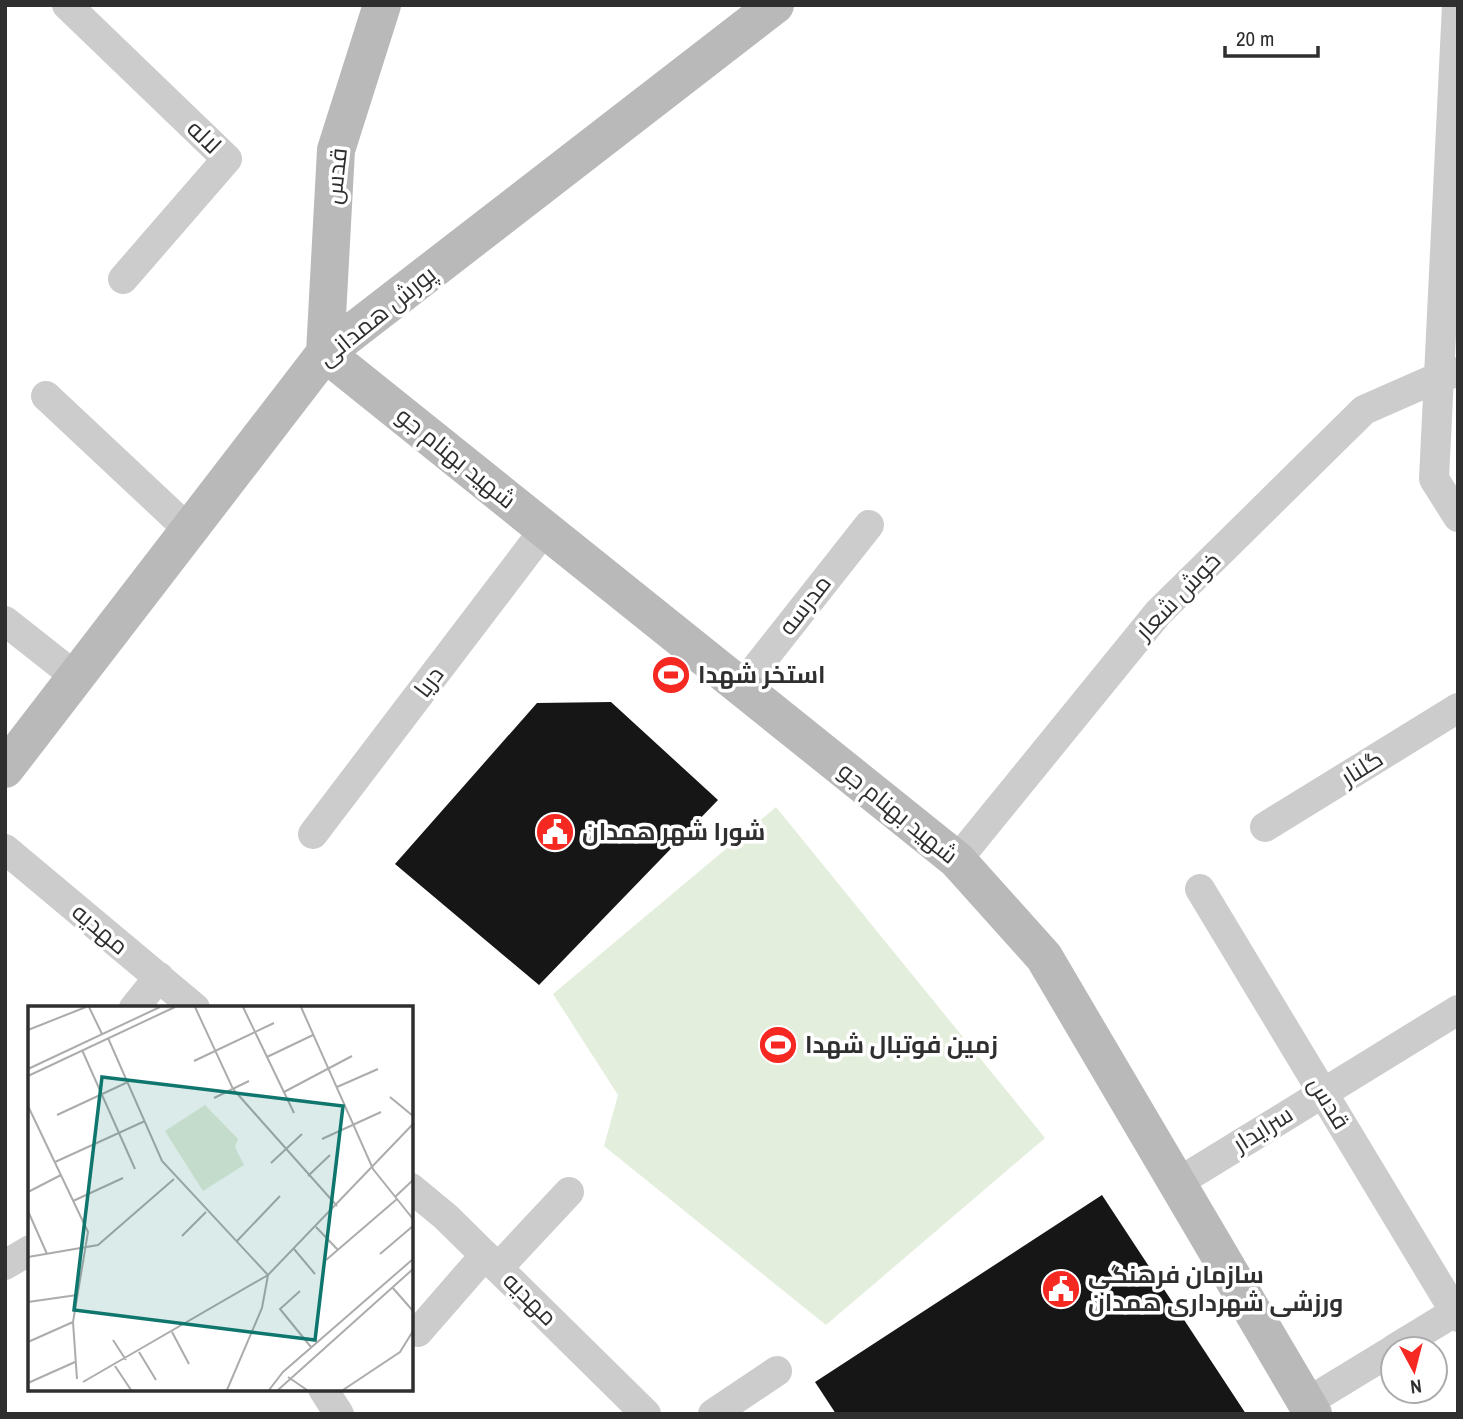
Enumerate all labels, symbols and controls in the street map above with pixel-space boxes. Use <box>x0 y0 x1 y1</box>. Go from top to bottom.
scale bar <box>1225 14 1318 58</box>
text: 20 m <box>1236 24 1274 53</box>
street label: لاله <box>181 112 229 160</box>
street label: قدس <box>316 146 354 206</box>
street label: پورش همدانی <box>311 257 443 374</box>
street label: شهید بهنام جو <box>390 399 523 516</box>
street label: خوش شعار <box>1126 545 1227 648</box>
street label: مدرسه <box>771 568 838 641</box>
sports icon: استخر شهدا <box>650 654 692 696</box>
place label: استخر شهدا <box>698 658 825 690</box>
street label: دریا <box>406 659 450 704</box>
street label: گلنار <box>1333 742 1389 793</box>
street label: شهید بهنام جو <box>832 754 965 871</box>
public building icon: شورا شهر همدان <box>534 811 576 853</box>
place label: شورا شهر همدان <box>582 815 765 847</box>
street label: مهدیه <box>66 895 136 961</box>
inset map <box>28 1006 413 1391</box>
sports icon: زمین فوتبال شهدا <box>757 1024 799 1066</box>
place label: زمین فوتبال شهدا <box>805 1028 998 1060</box>
street label: قدس <box>1302 1070 1358 1135</box>
street label: سرایدار <box>1225 1097 1299 1160</box>
place label: سازمان فرهنگی ورزشی شهرداری همدان <box>1088 1258 1343 1318</box>
street label: مهدیه <box>497 1264 565 1332</box>
public building icon: سازمان فرهنگی ورزشی شهرداری همدان <box>1040 1268 1082 1310</box>
north arrow <box>1379 1335 1449 1405</box>
text: N <box>1409 1373 1423 1400</box>

